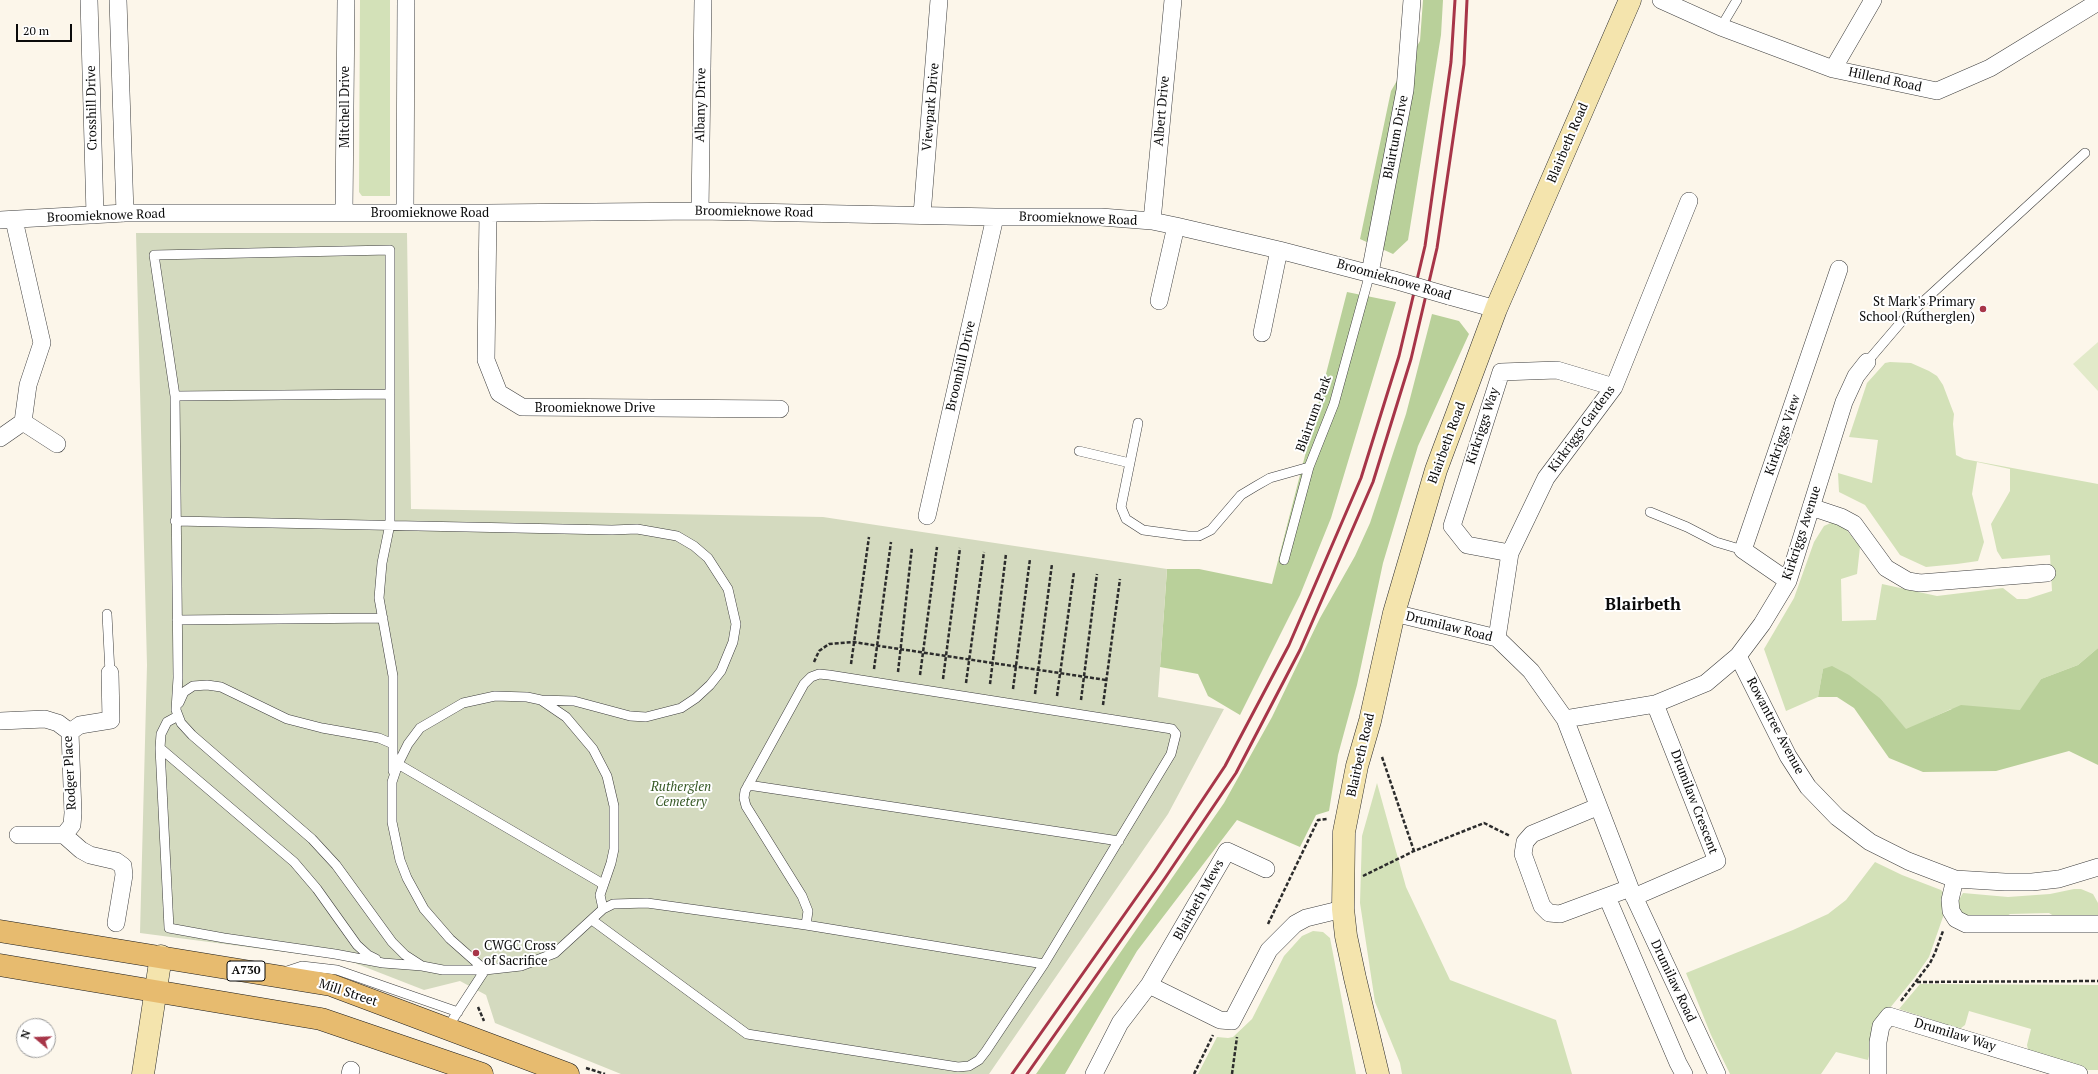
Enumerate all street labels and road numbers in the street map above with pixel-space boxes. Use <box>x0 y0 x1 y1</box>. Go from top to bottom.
street label: Viewpark Drive <box>919 62 943 152</box>
street label: Crosshill Drive <box>83 65 101 151</box>
street label: Hillend Road <box>1847 65 1923 95</box>
street label: Mitchell Drive <box>337 66 353 148</box>
street label: Albany Drive <box>693 67 709 143</box>
street label: Albert Drive <box>1151 75 1173 147</box>
street label: Blairtum Drive <box>1380 94 1412 180</box>
street label: Blairbeth Road <box>1544 101 1592 185</box>
street label: Broomieknowe Road <box>695 203 813 221</box>
street label: Broomieknowe Road <box>371 205 489 221</box>
street label: Broomieknowe Road <box>47 206 165 226</box>
street label: Broomieknowe Road <box>1019 209 1137 229</box>
street label: Broomieknowe Road <box>1335 256 1453 304</box>
street label: Broomhill Drive <box>943 319 979 413</box>
street label: Blairtum Park <box>1293 374 1335 454</box>
street label: Kirkriggs Gardens <box>1545 383 1619 475</box>
street label: Kirkriggs Way <box>1463 386 1503 466</box>
street label: Kirkriggs View <box>1762 393 1804 477</box>
street label: Broomieknowe Drive <box>535 400 655 416</box>
street label: Blairbeth Road <box>1425 400 1469 486</box>
street label: Kirkriggs Avenue <box>1779 484 1825 582</box>
street label: Drumilaw Road <box>1404 609 1494 645</box>
street label: Rowantree Avenue <box>1743 675 1807 777</box>
street label: Blairbeth Road <box>1344 712 1378 798</box>
street label: Rodger Place <box>60 735 80 811</box>
street label: Drumilaw Crescent <box>1667 748 1721 856</box>
street label: Blairbeth Mews <box>1170 857 1228 943</box>
street label: Drumilaw Road <box>1647 937 1699 1025</box>
road number: A730 <box>227 961 265 981</box>
street label: Mill Street <box>317 976 379 1010</box>
street label: Drumilaw Way <box>1912 1015 1998 1055</box>

